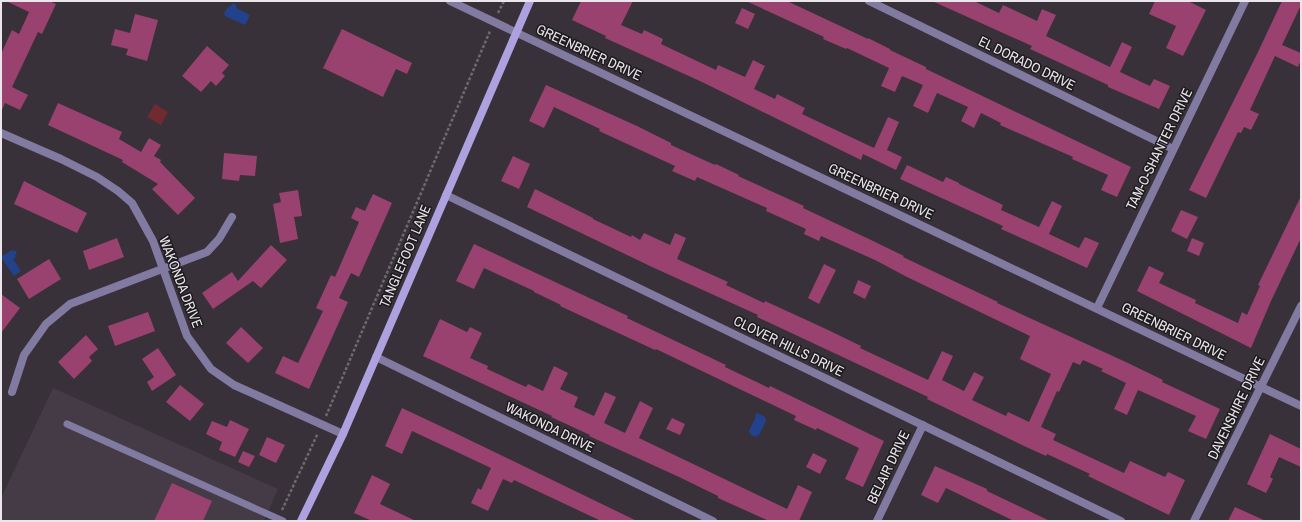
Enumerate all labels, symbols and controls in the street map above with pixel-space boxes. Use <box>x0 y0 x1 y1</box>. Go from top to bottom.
street label: GREENBRIER DRIVE <box>533 20 645 84</box>
street label: EL DORADO DRIVE <box>976 32 1078 94</box>
street label: TAM-O-SHANTER DRIVE <box>1122 85 1196 213</box>
street label: GREENBRIER DRIVE <box>825 159 937 223</box>
street label: TANGLEFOOT LANE <box>375 202 435 310</box>
street label: WAKONDA DRIVE <box>155 234 207 330</box>
street label: GREENBRIER DRIVE <box>1119 298 1229 364</box>
street label: CLOVER HILLS DRIVE <box>731 311 847 381</box>
street label: DAVENSHIRE DRIVE <box>1203 354 1269 462</box>
street label: WAKONDA DRIVE <box>503 398 597 456</box>
street label: BELAIR DRIVE <box>863 427 913 507</box>

